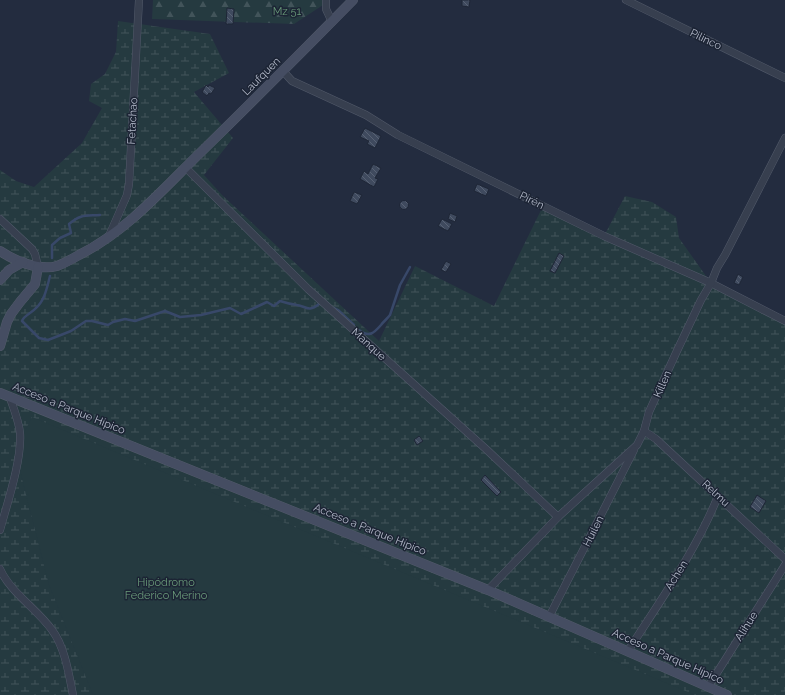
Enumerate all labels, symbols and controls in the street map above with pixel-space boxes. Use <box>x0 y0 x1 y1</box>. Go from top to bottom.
park label: Mz 51 <box>273 5 302 18</box>
street label: Pilinco <box>688 26 724 53</box>
street label: Laufquen <box>240 55 283 98</box>
street label: Fetachao <box>125 97 140 145</box>
street label: Pirén <box>517 189 546 212</box>
street label: Manque <box>349 326 389 364</box>
street label: Killen <box>651 369 674 400</box>
street label: Acceso a Parque Hípico <box>11 380 128 437</box>
street label: Relmu <box>699 477 732 509</box>
street label: Acceso a Parque Hípico <box>312 501 429 558</box>
street label: Huilen <box>580 514 607 549</box>
street label: Achen <box>662 558 691 593</box>
park label: Hipódromo Federico Merino <box>125 576 208 602</box>
street label: Alihue <box>732 609 761 643</box>
street label: Acceso a Parque Hípico <box>610 626 726 687</box>

